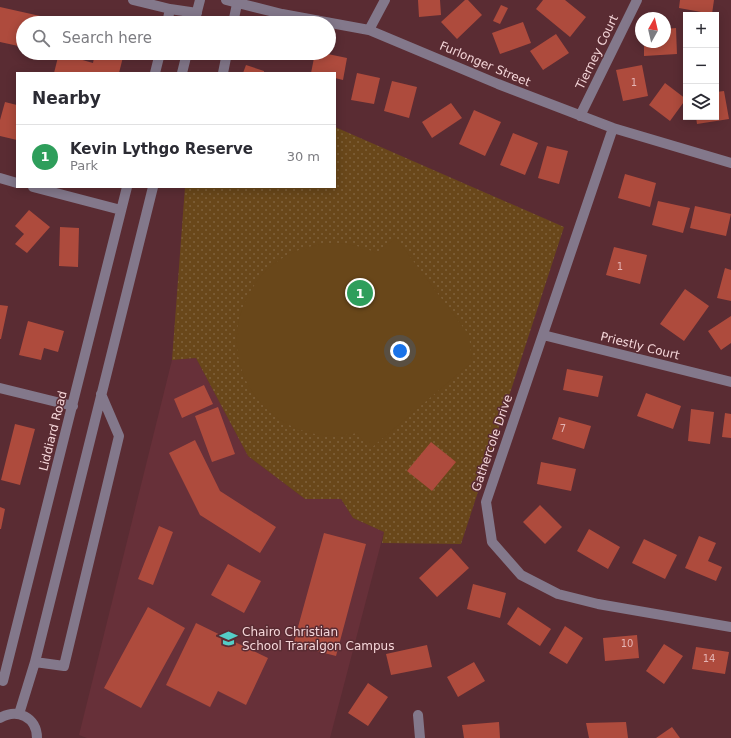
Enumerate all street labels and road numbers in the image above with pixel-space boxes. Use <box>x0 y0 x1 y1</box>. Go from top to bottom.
street label: Tierney Court <box>572 12 621 92</box>
street label: Furlonger Street <box>437 39 533 90</box>
street label: Priestly Court <box>599 329 681 363</box>
street label: Liddiard Road <box>36 389 70 473</box>
street label: Gathercole Drive <box>469 393 515 493</box>

